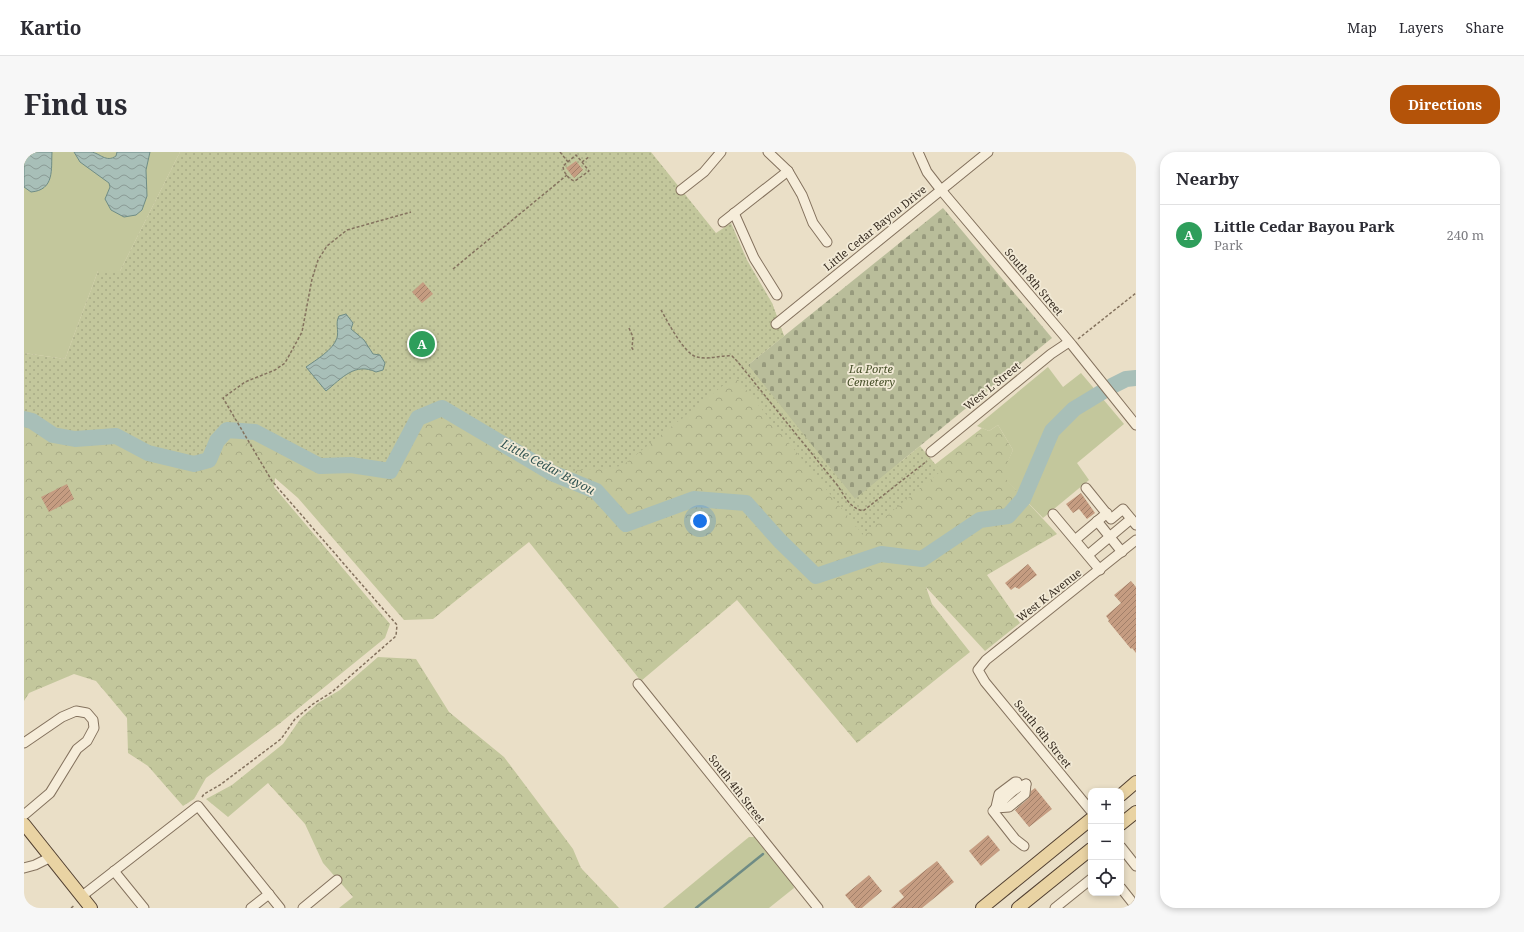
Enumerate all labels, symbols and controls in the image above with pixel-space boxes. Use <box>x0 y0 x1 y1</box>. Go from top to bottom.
text: Kartio <box>20 15 81 41</box>
text: Map <box>1347 18 1377 37</box>
text: Layers <box>1399 18 1444 37</box>
text: Share <box>1466 18 1504 37</box>
text: Find us <box>24 85 128 123</box>
button: Directions <box>1390 85 1500 124</box>
text: Nearby <box>1176 167 1239 190</box>
street label: Little Cedar Bayou Drive <box>820 181 929 274</box>
text: Little Cedar Bayou Park <box>1214 216 1395 236</box>
text: A <box>1184 226 1194 244</box>
text: 240 m <box>1447 226 1484 244</box>
text: Park <box>1214 236 1243 254</box>
street label: South 8th Street <box>1002 245 1067 319</box>
pin: A <box>409 329 435 359</box>
street label: West L Street <box>960 358 1023 413</box>
park label: La Porte Cemetery <box>847 361 895 389</box>
water label: Little Cedar Bayou <box>498 434 598 498</box>
your location <box>690 511 710 531</box>
street label: West K Avenue <box>1013 565 1084 625</box>
street label: South 6th Street <box>1011 696 1076 771</box>
street label: South 4th Street <box>706 751 769 826</box>
map controls <box>1088 788 1124 896</box>
button: + <box>1088 788 1124 824</box>
button: − <box>1088 824 1124 860</box>
button: locate <box>1088 860 1124 896</box>

